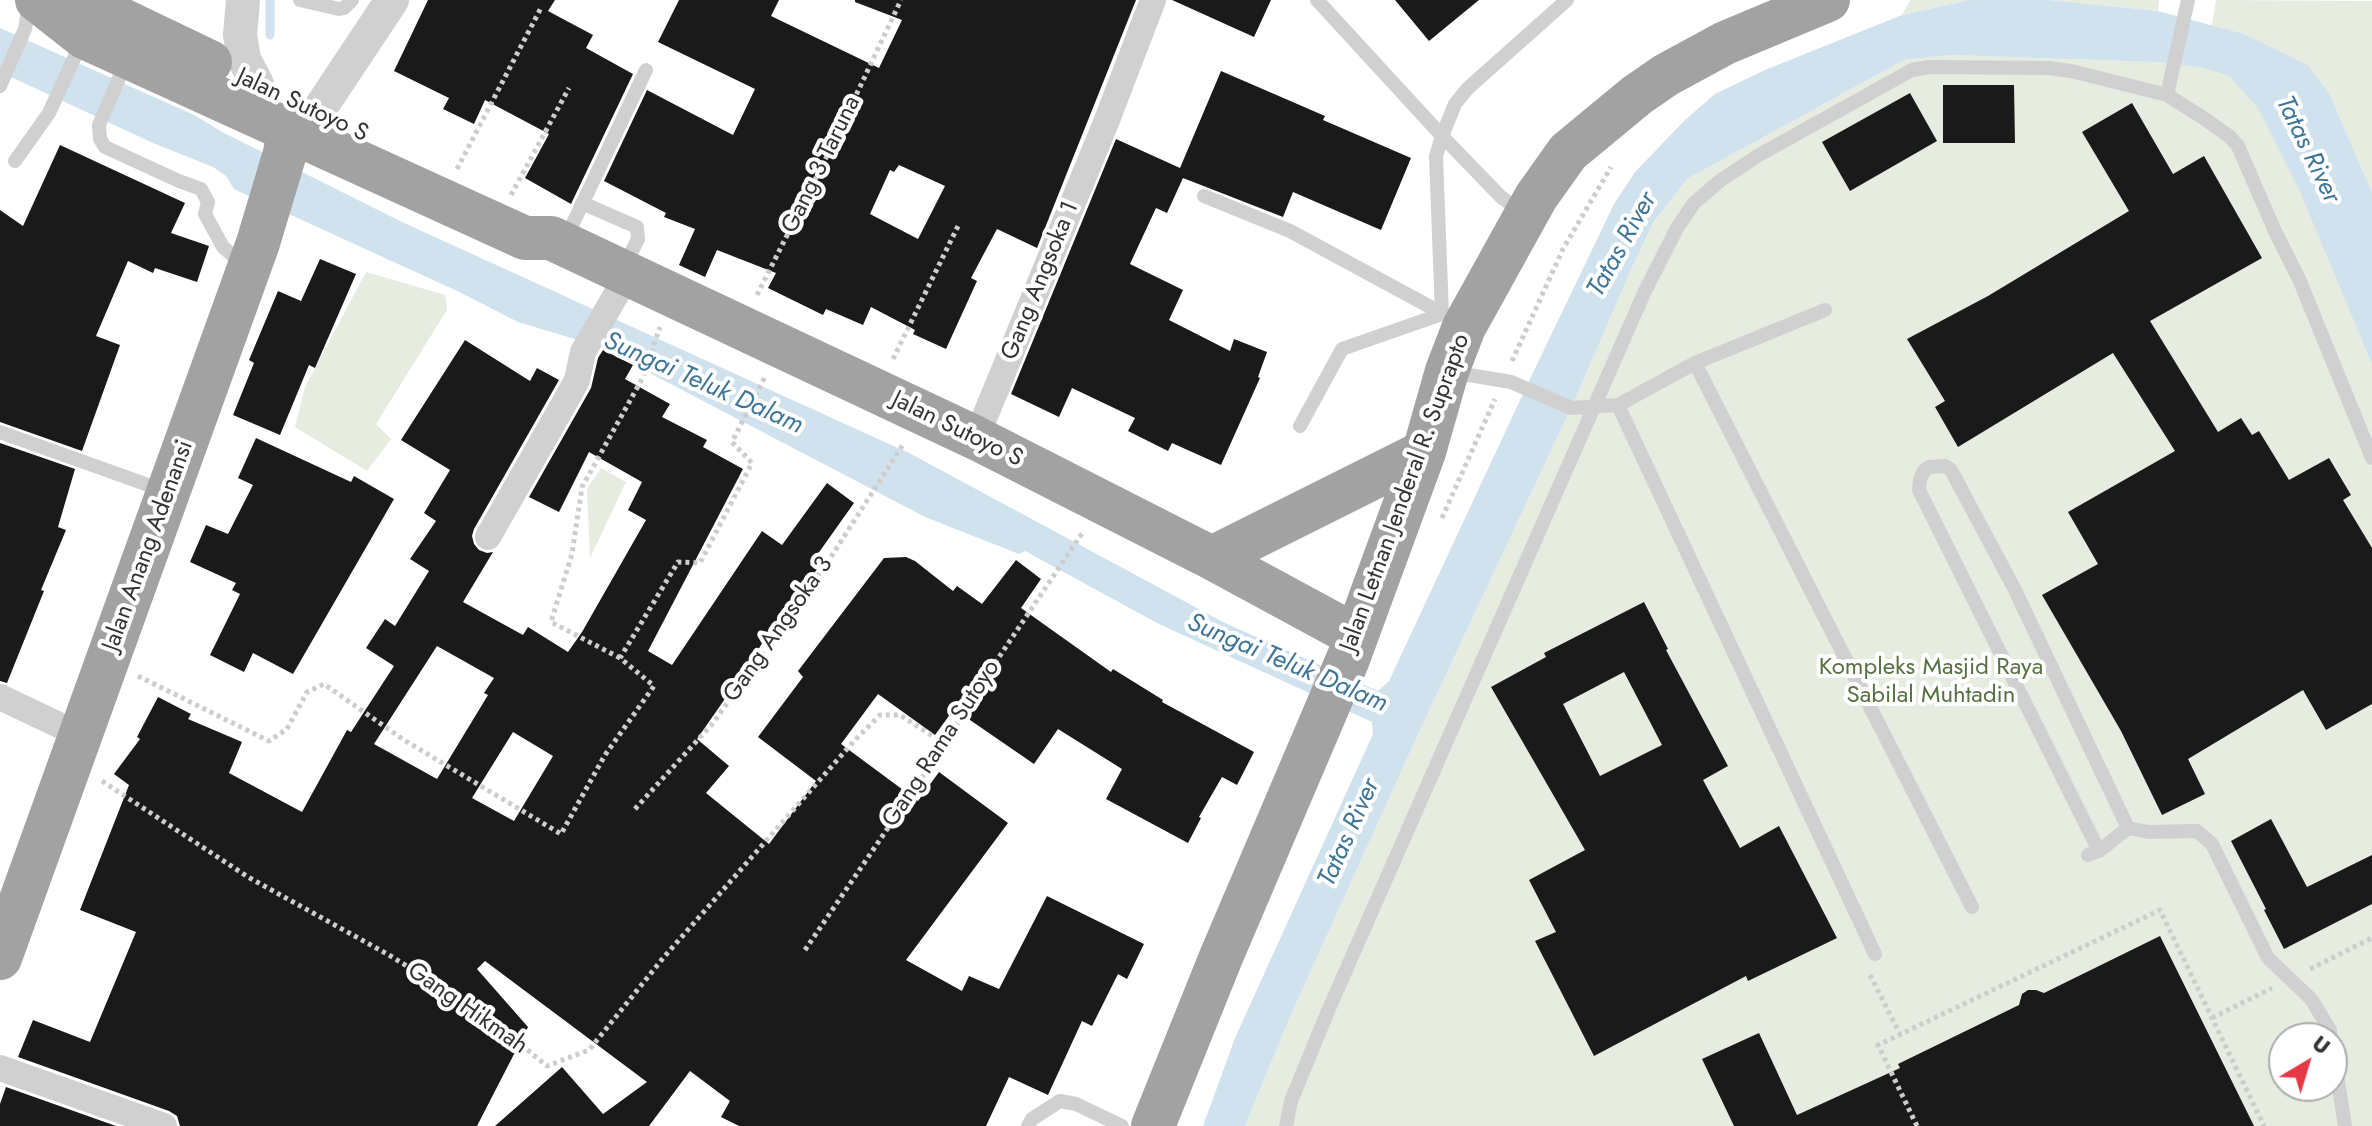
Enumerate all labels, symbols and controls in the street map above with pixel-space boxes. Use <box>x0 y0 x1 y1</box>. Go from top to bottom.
street label: Jalan Sutoyo S <box>232 63 372 149</box>
water label: Tatas River <box>2268 91 2346 209</box>
street label: Gang 3 Taruna <box>776 92 868 238</box>
water label: Tatas River <box>1581 187 1665 303</box>
street label: Gang Angsoka 1 <box>996 197 1086 365</box>
water label: Sungai Teluk Dalam <box>598 326 808 442</box>
street label: Jalan Letnan Jenderal R. Suprapto <box>1335 330 1477 656</box>
street label: Jalan Sutoyo S <box>887 386 1027 474</box>
street label: Jalan Anang Adenansi <box>97 437 201 655</box>
street label: Gang Angsoka 3 <box>718 552 840 708</box>
water label: Sungai Teluk Dalam <box>1182 608 1392 720</box>
park label: Kompleks Masjid Raya Sabilal Muhtadin <box>1819 654 2043 710</box>
street label: Gang Rama Sutoyo <box>877 655 1007 833</box>
water label: Tatas River <box>1312 774 1388 892</box>
street label: Gang Hikmah <box>401 957 533 1061</box>
north arrow <box>2268 1022 2348 1102</box>
text: U <box>2306 1027 2337 1062</box>

